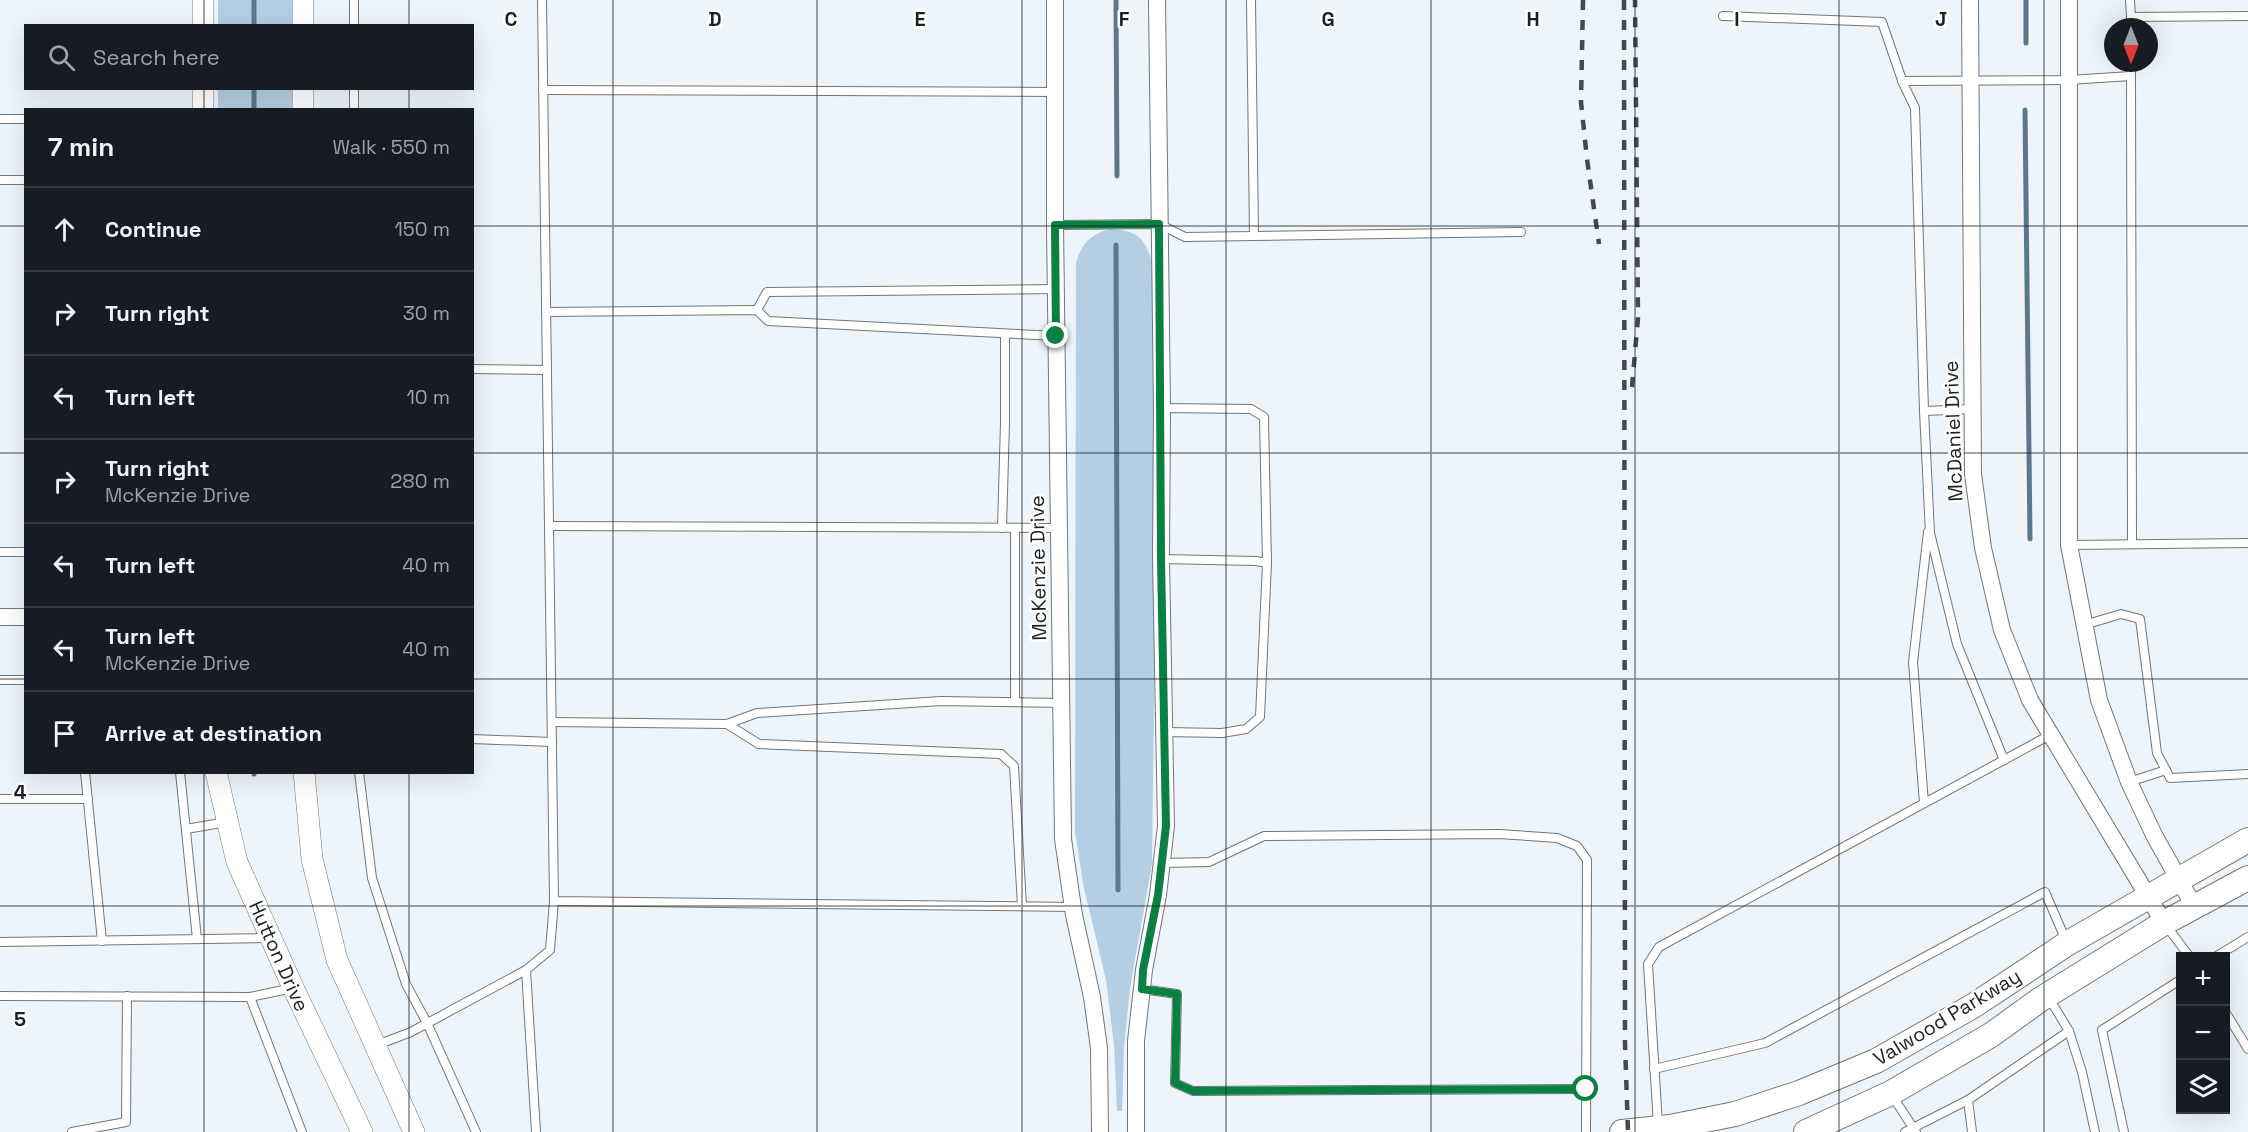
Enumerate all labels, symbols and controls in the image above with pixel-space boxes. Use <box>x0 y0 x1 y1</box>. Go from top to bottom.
text: C <box>505 6 518 32</box>
text: D <box>708 6 722 32</box>
text: E <box>914 6 926 32</box>
text: F <box>1119 6 1130 32</box>
text: G <box>1321 6 1335 32</box>
text: H <box>1526 6 1540 32</box>
text: I <box>1734 6 1740 32</box>
text: J <box>1935 6 1947 32</box>
north arrow <box>2104 18 2158 72</box>
search box <box>24 24 474 90</box>
icon: search <box>45 41 78 74</box>
text: Search here <box>93 43 220 71</box>
text: 7 min <box>48 130 114 164</box>
text: Walk · 550 m <box>332 134 450 160</box>
icon: ahead <box>48 213 81 246</box>
text: Continue <box>105 215 201 243</box>
text: 150 m <box>395 216 450 242</box>
icon: right <box>48 297 81 330</box>
text: Turn right <box>105 299 210 327</box>
text: 30 m <box>403 300 450 326</box>
route end <box>1042 322 1068 348</box>
street label: McDaniel Drive <box>1938 360 1968 502</box>
icon: left <box>48 381 81 414</box>
text: Turn left <box>105 383 195 411</box>
text: 10 m <box>406 384 450 410</box>
text: Turn right <box>105 454 210 482</box>
icon: right <box>48 465 81 498</box>
text: 280 m <box>390 468 450 494</box>
text: McKenzie Drive <box>105 482 250 508</box>
street label: McKenzie Drive <box>1024 495 1052 641</box>
icon: left <box>48 549 81 582</box>
text: Turn left <box>105 551 195 579</box>
text: 40 m <box>402 552 450 578</box>
text: Turn left <box>105 622 195 650</box>
icon: left <box>48 633 81 666</box>
text: 40 m <box>402 636 450 662</box>
text: McKenzie Drive <box>105 650 250 676</box>
icon: arrive <box>48 717 81 750</box>
text: Arrive at destination <box>105 719 322 747</box>
text: 4 <box>14 779 27 805</box>
street label: Hutton Drive <box>243 896 315 1016</box>
map controls <box>2176 952 2230 1114</box>
button: + <box>2176 952 2230 1006</box>
street label: Valwood Parkway <box>1868 963 2026 1071</box>
text: 5 <box>14 1006 26 1032</box>
button: − <box>2176 1006 2230 1060</box>
button: layers <box>2176 1060 2230 1114</box>
route start <box>1572 1075 1598 1101</box>

